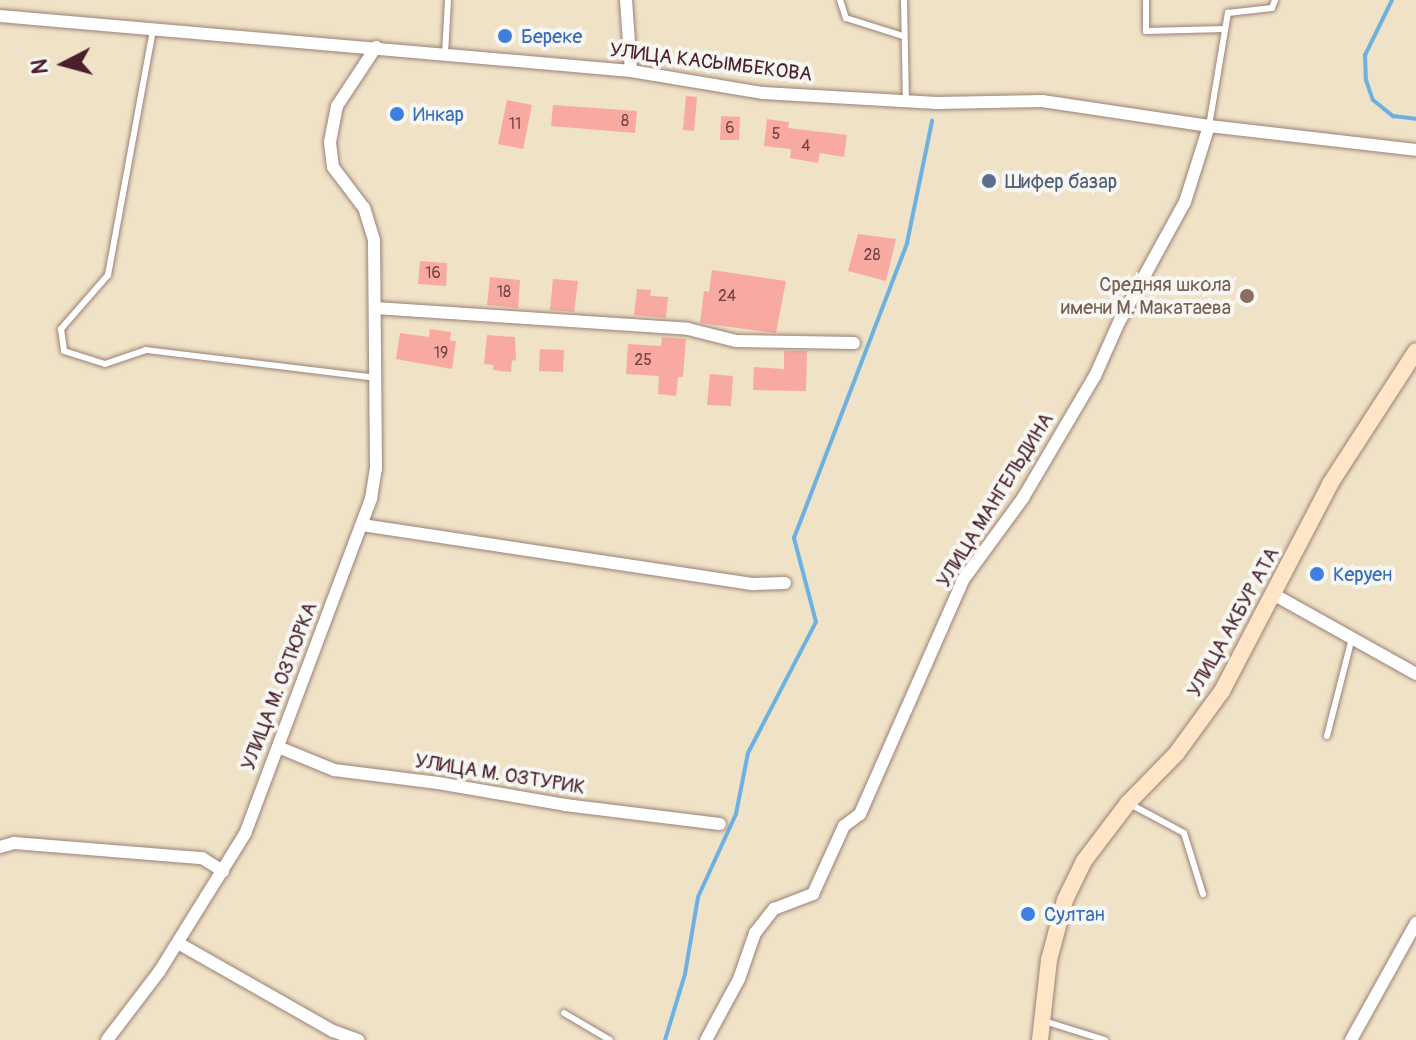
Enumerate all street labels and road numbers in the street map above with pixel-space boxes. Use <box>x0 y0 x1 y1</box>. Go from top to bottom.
street label: УЛИЦА КАСЫМБЕКОВА <box>608 38 814 86</box>
street label: УЛИЦА МАНГЕЛЬДИНА <box>932 408 1058 592</box>
street label: УЛИЦА АКБУР АТА <box>1182 543 1284 701</box>
street label: УЛИЦА М. ОЗТЮРКА <box>236 599 322 773</box>
street label: УЛИЦА М. ОЗТУРИК <box>413 749 587 799</box>

